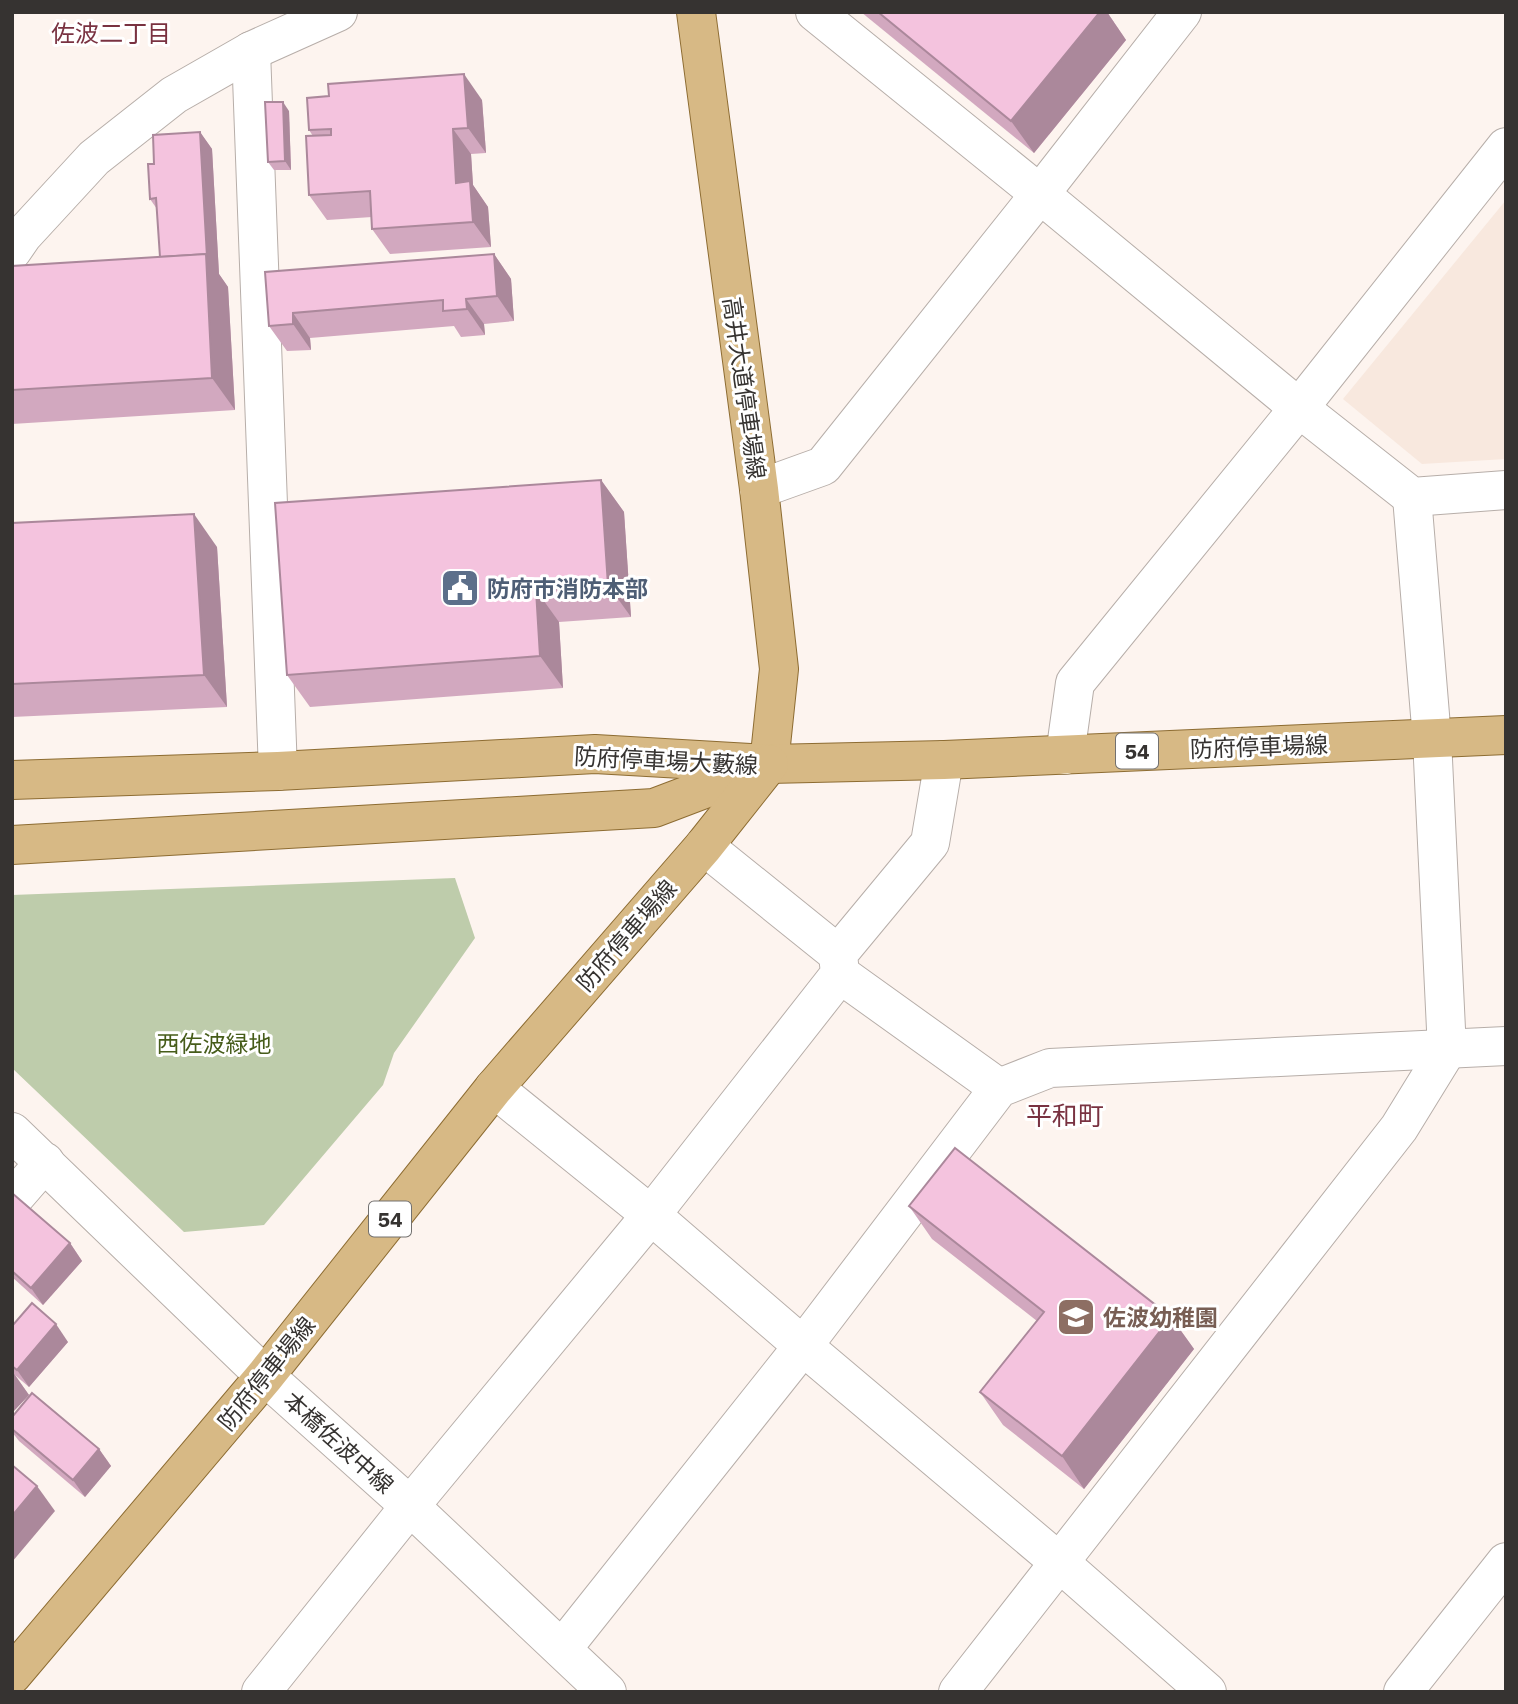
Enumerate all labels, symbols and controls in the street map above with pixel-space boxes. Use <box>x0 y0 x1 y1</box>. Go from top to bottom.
district label: 佐波二丁目 <box>51 17 171 49</box>
street label: 高井大道停車場線 <box>717 295 773 481</box>
public building icon: 防府市消防本部 <box>439 567 481 609</box>
place label: 防府市消防本部 <box>487 573 648 603</box>
street label: 防府停車場線 <box>1190 729 1328 763</box>
road number: 54 <box>1116 734 1158 768</box>
street label: 防府停車場大藪線 <box>573 740 759 780</box>
street label: 防府停車場線 <box>569 873 683 997</box>
park label: 西佐波緑地 <box>157 1028 272 1058</box>
district label: 平和町 <box>1026 1098 1104 1132</box>
road number: 54 <box>369 1202 411 1236</box>
school or university icon: 佐波幼稚園 <box>1055 1296 1097 1338</box>
place label: 佐波幼稚園 <box>1103 1302 1218 1332</box>
street label: 防府停車場線 <box>211 1310 321 1436</box>
street label: 本橋佐波中線 <box>278 1385 400 1499</box>

